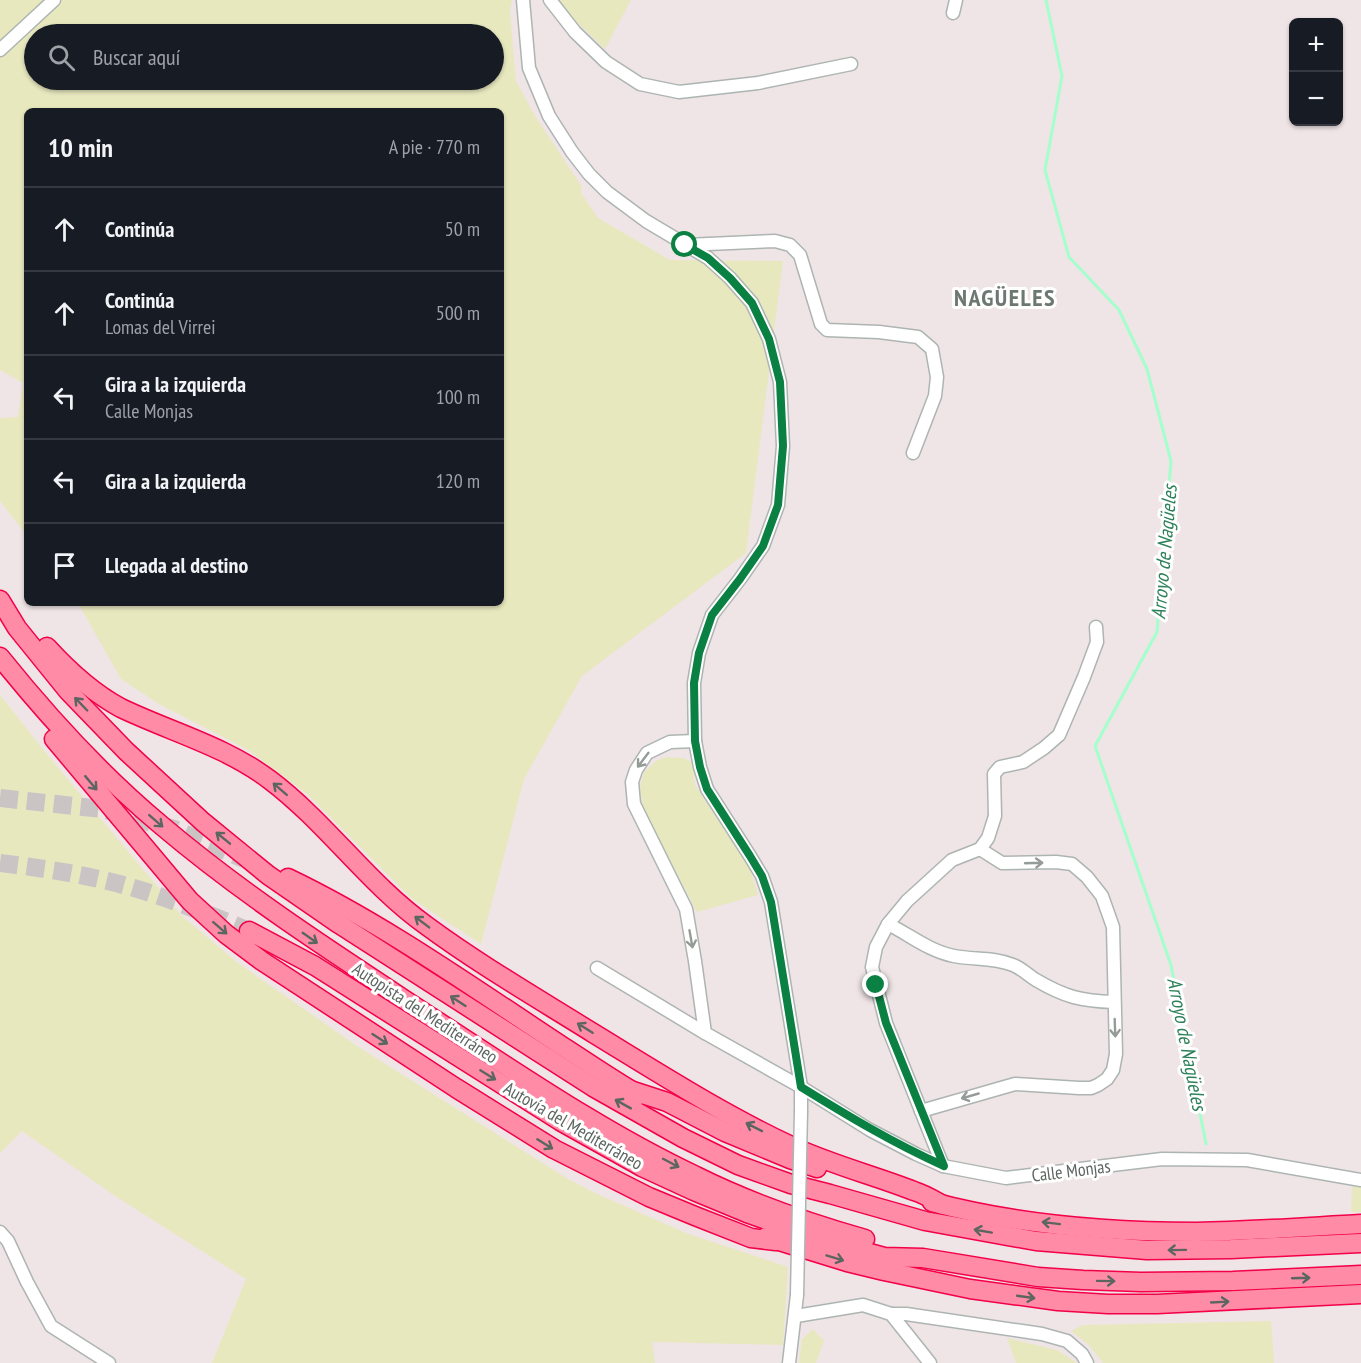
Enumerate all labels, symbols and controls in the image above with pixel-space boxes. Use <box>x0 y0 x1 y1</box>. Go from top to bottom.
map controls <box>1289 18 1343 126</box>
button: + <box>1289 18 1343 72</box>
search box <box>24 24 504 90</box>
icon: search <box>45 41 78 74</box>
text: Buscar aquí <box>93 43 180 71</box>
button: − <box>1289 72 1343 126</box>
text: 10 min <box>48 131 113 164</box>
text: A pie · 770 m <box>389 134 480 160</box>
icon: ahead <box>48 213 81 246</box>
text: Continúa <box>105 215 174 243</box>
text: 50 m <box>445 216 480 242</box>
route start <box>671 231 697 257</box>
district label: NAGÜELES <box>954 282 1056 313</box>
text: Continúa <box>105 286 174 314</box>
icon: ahead <box>48 297 81 330</box>
text: 500 m <box>436 300 480 326</box>
text: Lomas del Virrei <box>105 314 216 340</box>
text: Gira a la izquierda <box>105 370 246 398</box>
icon: left <box>48 381 81 414</box>
text: 100 m <box>436 384 480 410</box>
text: Calle Monjas <box>105 398 193 424</box>
icon: left <box>48 465 81 498</box>
text: Gira a la izquierda <box>105 467 246 495</box>
text: 120 m <box>436 468 480 494</box>
water label: Arroyo de Nagüeles <box>1145 482 1183 620</box>
icon: arrive <box>48 549 81 582</box>
text: Llegada al destino <box>105 551 248 579</box>
one-way arrow <box>74 697 88 712</box>
one-way arrow <box>637 752 650 768</box>
one-way arrow <box>84 774 97 790</box>
one-way arrow <box>273 782 288 796</box>
one-way arrow <box>148 814 163 828</box>
one-way arrow <box>215 832 231 845</box>
one-way arrow <box>1024 857 1044 869</box>
one-way arrow <box>414 916 430 929</box>
one-way arrow <box>212 922 228 935</box>
one-way arrow <box>686 929 697 948</box>
one-way arrow <box>302 932 318 944</box>
street label: Autopista del Mediterráneo <box>348 957 503 1068</box>
route end <box>862 971 888 997</box>
water label: Arroyo de Nagüeles <box>1161 976 1213 1115</box>
one-way arrow <box>450 994 467 1006</box>
one-way arrow <box>1110 1017 1121 1037</box>
one-way arrow <box>577 1022 594 1034</box>
one-way arrow <box>371 1033 388 1045</box>
one-way arrow <box>480 1069 497 1082</box>
street label: Autovía del Mediterráneo <box>500 1076 647 1175</box>
one-way arrow <box>961 1091 980 1103</box>
one-way arrow <box>615 1098 632 1110</box>
one-way arrow <box>745 1120 763 1132</box>
one-way arrow <box>536 1138 553 1150</box>
street label: Calle Monjas <box>1030 1154 1112 1187</box>
one-way arrow <box>662 1158 680 1170</box>
one-way arrow <box>1042 1217 1061 1228</box>
one-way arrow <box>974 1226 993 1237</box>
one-way arrow <box>1167 1244 1187 1256</box>
one-way arrow <box>825 1253 844 1264</box>
one-way arrow <box>1291 1273 1311 1284</box>
one-way arrow <box>1096 1275 1116 1287</box>
one-way arrow <box>1015 1291 1035 1302</box>
one-way arrow <box>1210 1296 1230 1307</box>

